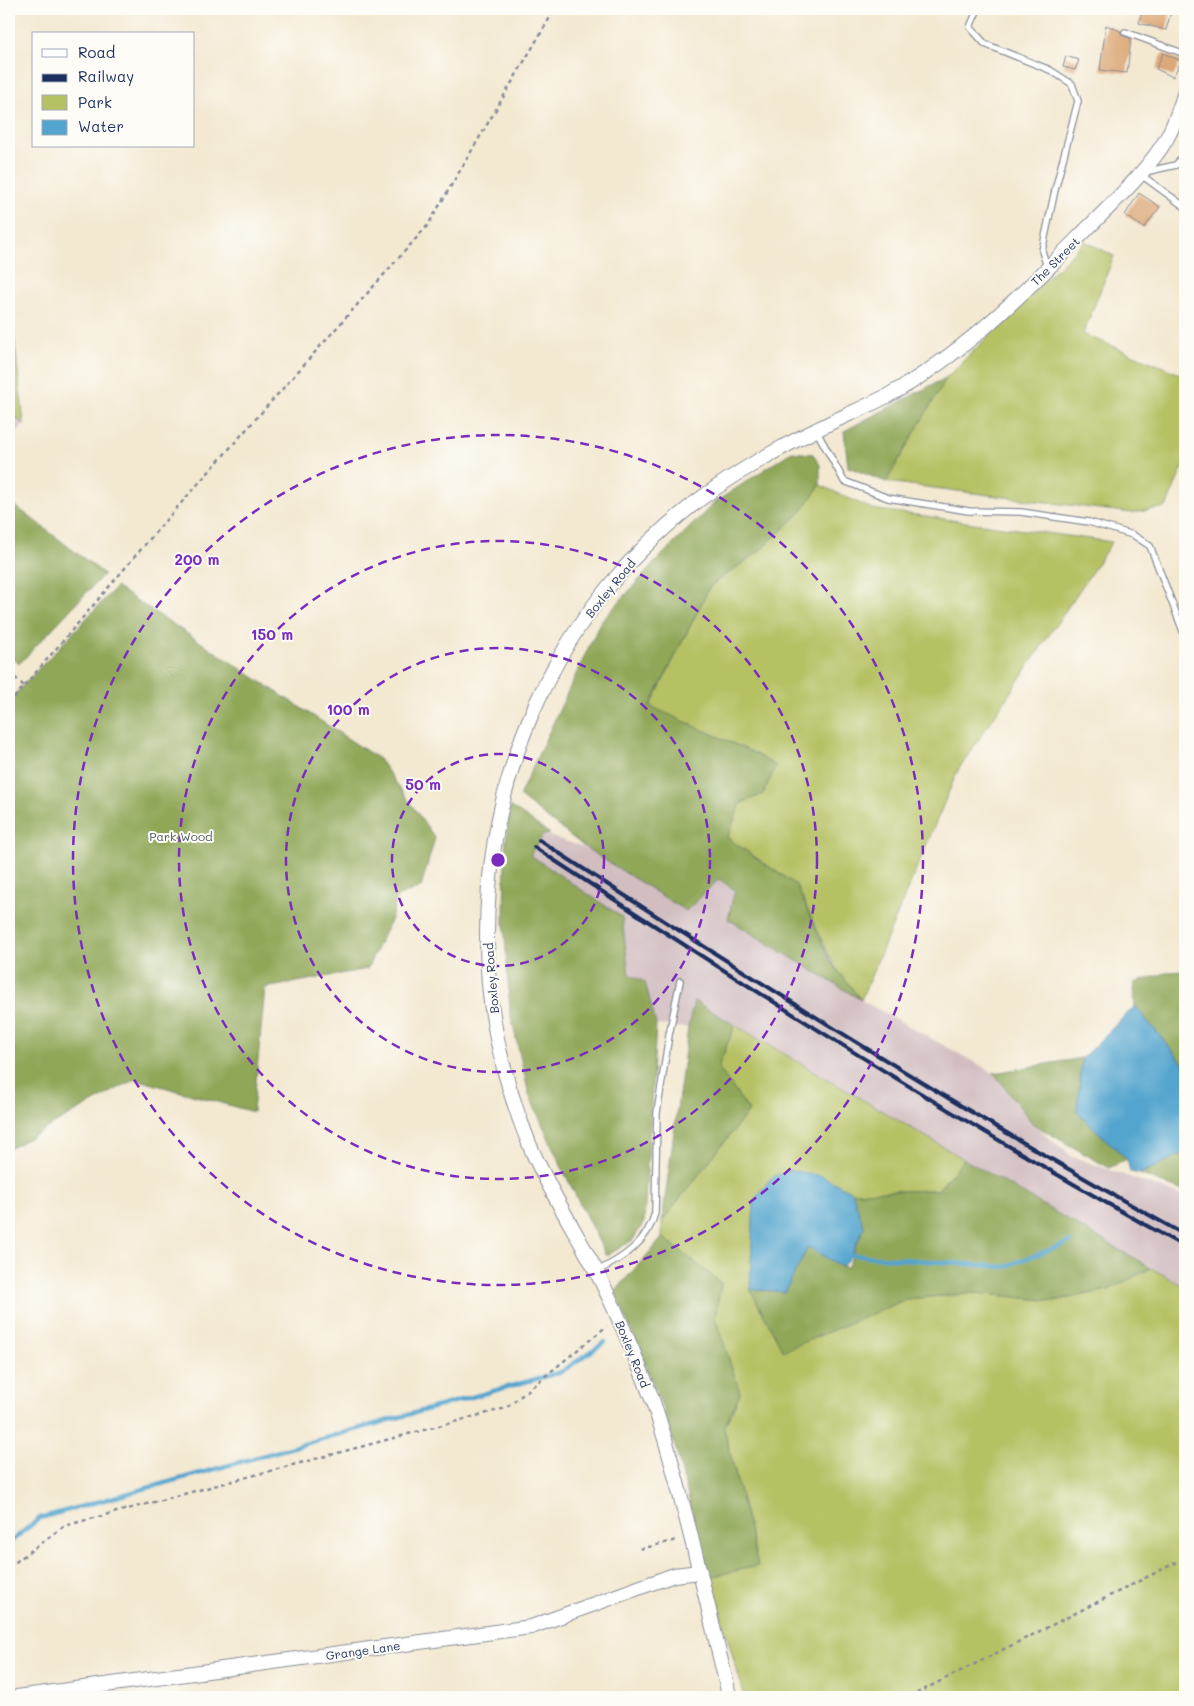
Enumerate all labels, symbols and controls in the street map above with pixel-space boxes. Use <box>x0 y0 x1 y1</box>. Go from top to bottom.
legend <box>32 32 195 148</box>
text: Road <box>78 42 115 62</box>
text: Railway <box>78 66 134 86</box>
text: Park <box>78 92 112 112</box>
text: Water <box>78 116 124 136</box>
street label: The Street <box>1027 233 1083 289</box>
text: 200 m <box>175 549 220 569</box>
street label: Boxley Road <box>581 555 639 621</box>
text: 150 m <box>251 624 293 644</box>
text: 100 m <box>326 699 370 719</box>
text: 50 m <box>405 774 441 794</box>
park label: Park Wood <box>149 828 213 844</box>
centre of rings <box>489 851 507 869</box>
street label: Boxley Road <box>480 941 502 1014</box>
street label: Boxley Road <box>612 1318 654 1390</box>
street label: Grange Lane <box>325 1637 401 1663</box>

